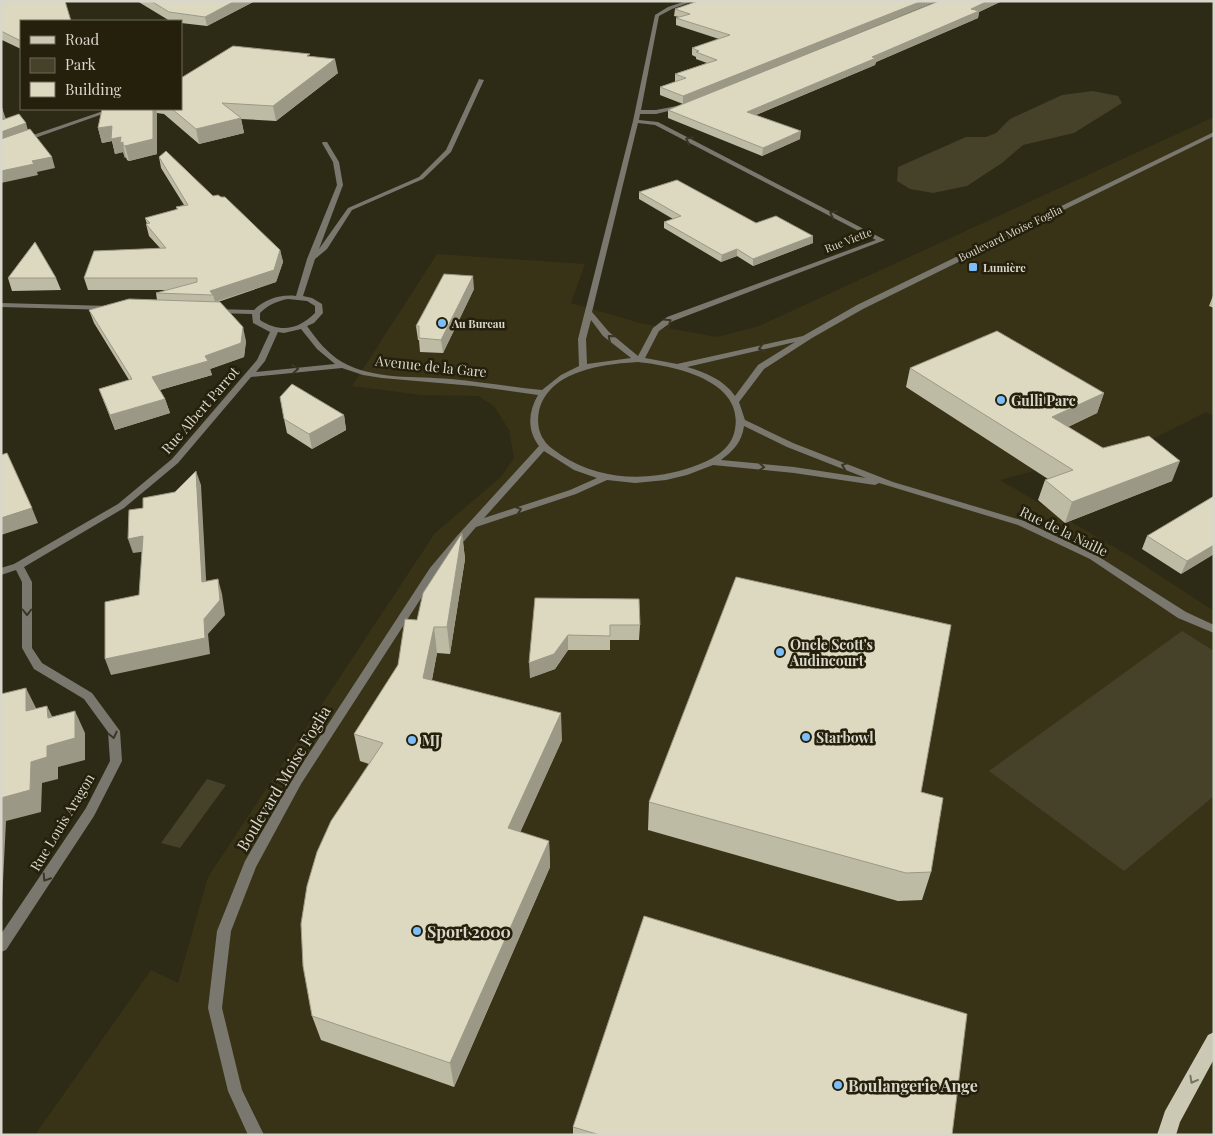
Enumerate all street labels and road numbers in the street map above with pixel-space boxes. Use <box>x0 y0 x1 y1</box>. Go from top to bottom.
street label: Boulevard Moise Foglia <box>955 201 1065 265</box>
street label: Rue Viette <box>822 224 874 256</box>
street label: Avenue de la Gare <box>373 351 488 381</box>
street label: Rue Albert Parrot <box>157 362 244 458</box>
street label: Rue de la Naille <box>1017 501 1111 561</box>
street label: Boulevard Moise Foglia <box>231 702 335 854</box>
street label: Rue Louis Aragon <box>25 769 99 874</box>

